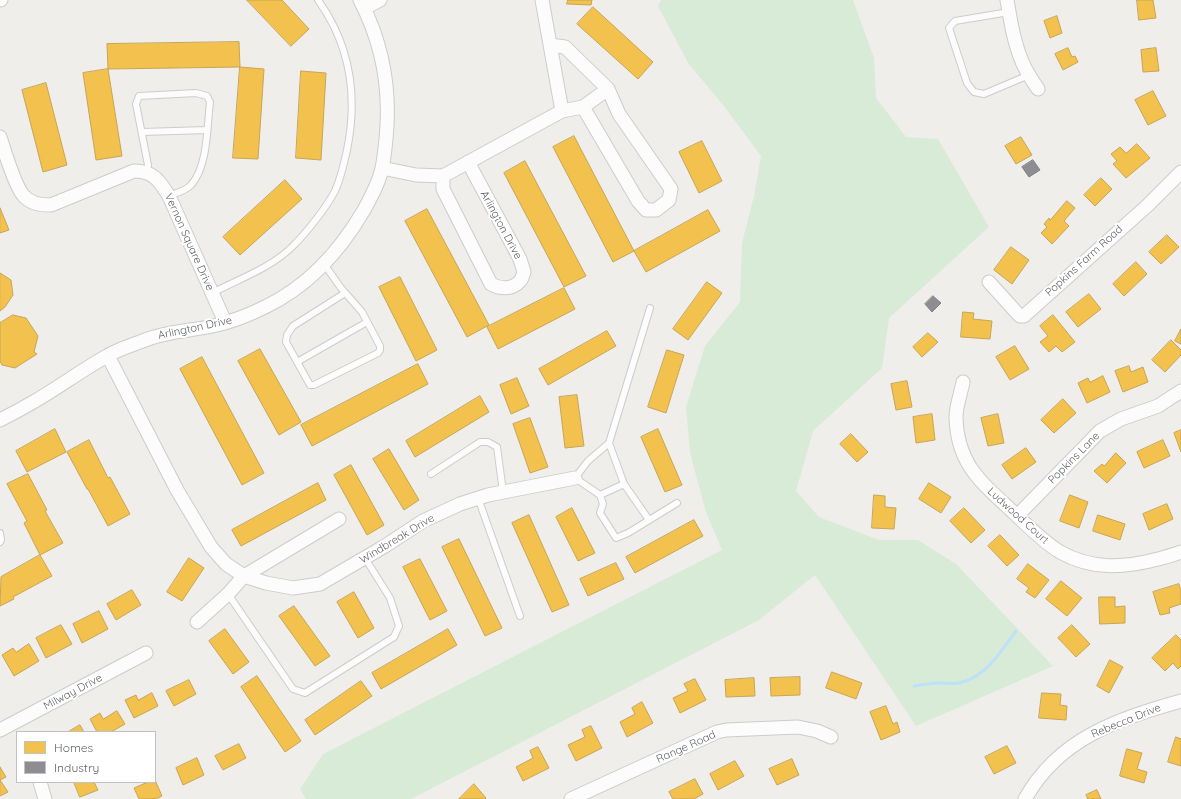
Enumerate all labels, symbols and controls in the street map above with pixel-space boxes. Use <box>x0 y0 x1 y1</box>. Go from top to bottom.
street label: Arlington Drive <box>477 189 525 261</box>
street label: Vernon Square Drive <box>162 191 216 293</box>
street label: Popkins Farm Road <box>1043 223 1125 299</box>
street label: Arlington Drive <box>157 314 233 342</box>
street label: Popkins Lane <box>1045 429 1103 487</box>
street label: Ludwood Court <box>985 485 1051 547</box>
street label: Windbreak Drive <box>357 511 437 567</box>
street label: Milway Drive <box>41 671 105 713</box>
street label: Rebecca Drive <box>1089 701 1163 741</box>
street label: Range Road <box>654 728 718 766</box>
legend <box>16 731 156 783</box>
text: Homes <box>54 740 93 755</box>
text: Industry <box>54 760 99 775</box>

